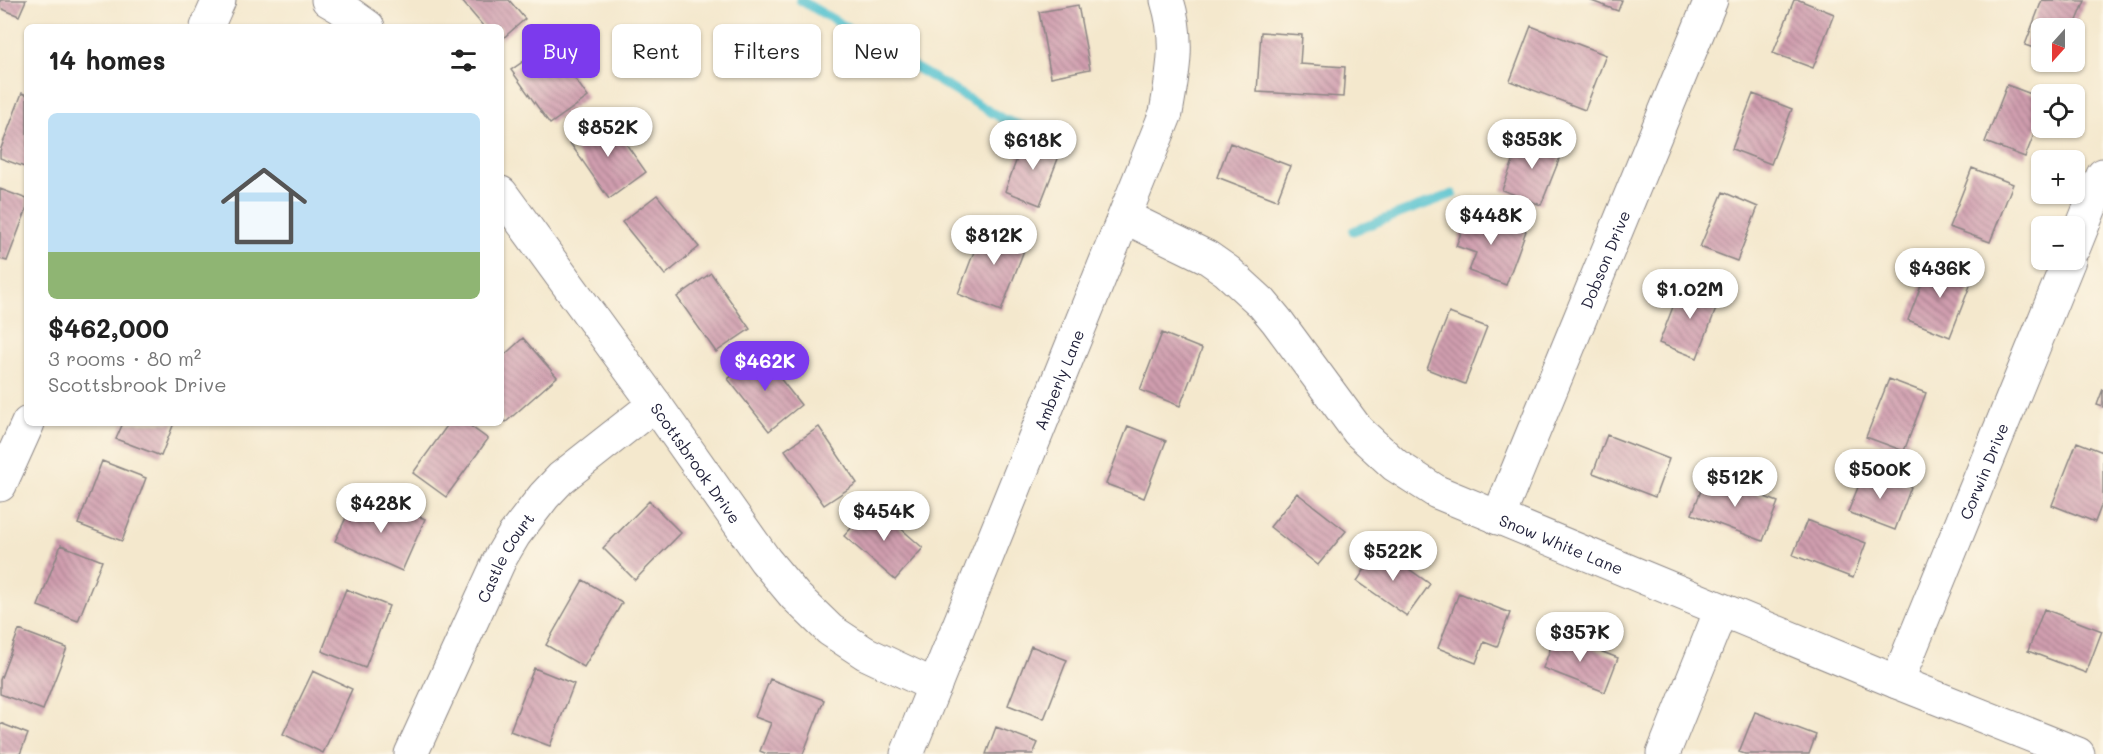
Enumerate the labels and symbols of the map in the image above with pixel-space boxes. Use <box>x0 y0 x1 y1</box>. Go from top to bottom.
north arrow <box>2031 18 2085 72</box>
pin: $852K <box>566 107 650 158</box>
pin: $353K <box>1490 119 1574 170</box>
pin: $618K <box>991 120 1075 171</box>
pin: $448K <box>1449 195 1533 246</box>
street label: Dobson Drive <box>1575 207 1634 311</box>
pin: $812K <box>952 215 1036 266</box>
pin: $436K <box>1898 248 1982 299</box>
pin: $1.02M <box>1641 269 1739 320</box>
street label: Amberly Lane <box>1029 326 1088 433</box>
pin: $462K <box>723 341 807 392</box>
street label: Scottsbrook Drive <box>647 398 746 527</box>
street label: Corwin Drive <box>1954 419 2012 522</box>
pin: $500K <box>1838 449 1922 500</box>
pin: $512K <box>1693 457 1777 508</box>
pin: $428K <box>339 483 423 534</box>
pin: $454K <box>842 491 926 542</box>
street label: Castle Court <box>471 508 538 606</box>
street label: Snow White Lane <box>1496 508 1627 578</box>
pin: $522K <box>1351 531 1435 582</box>
pin: $357K <box>1538 612 1622 663</box>

